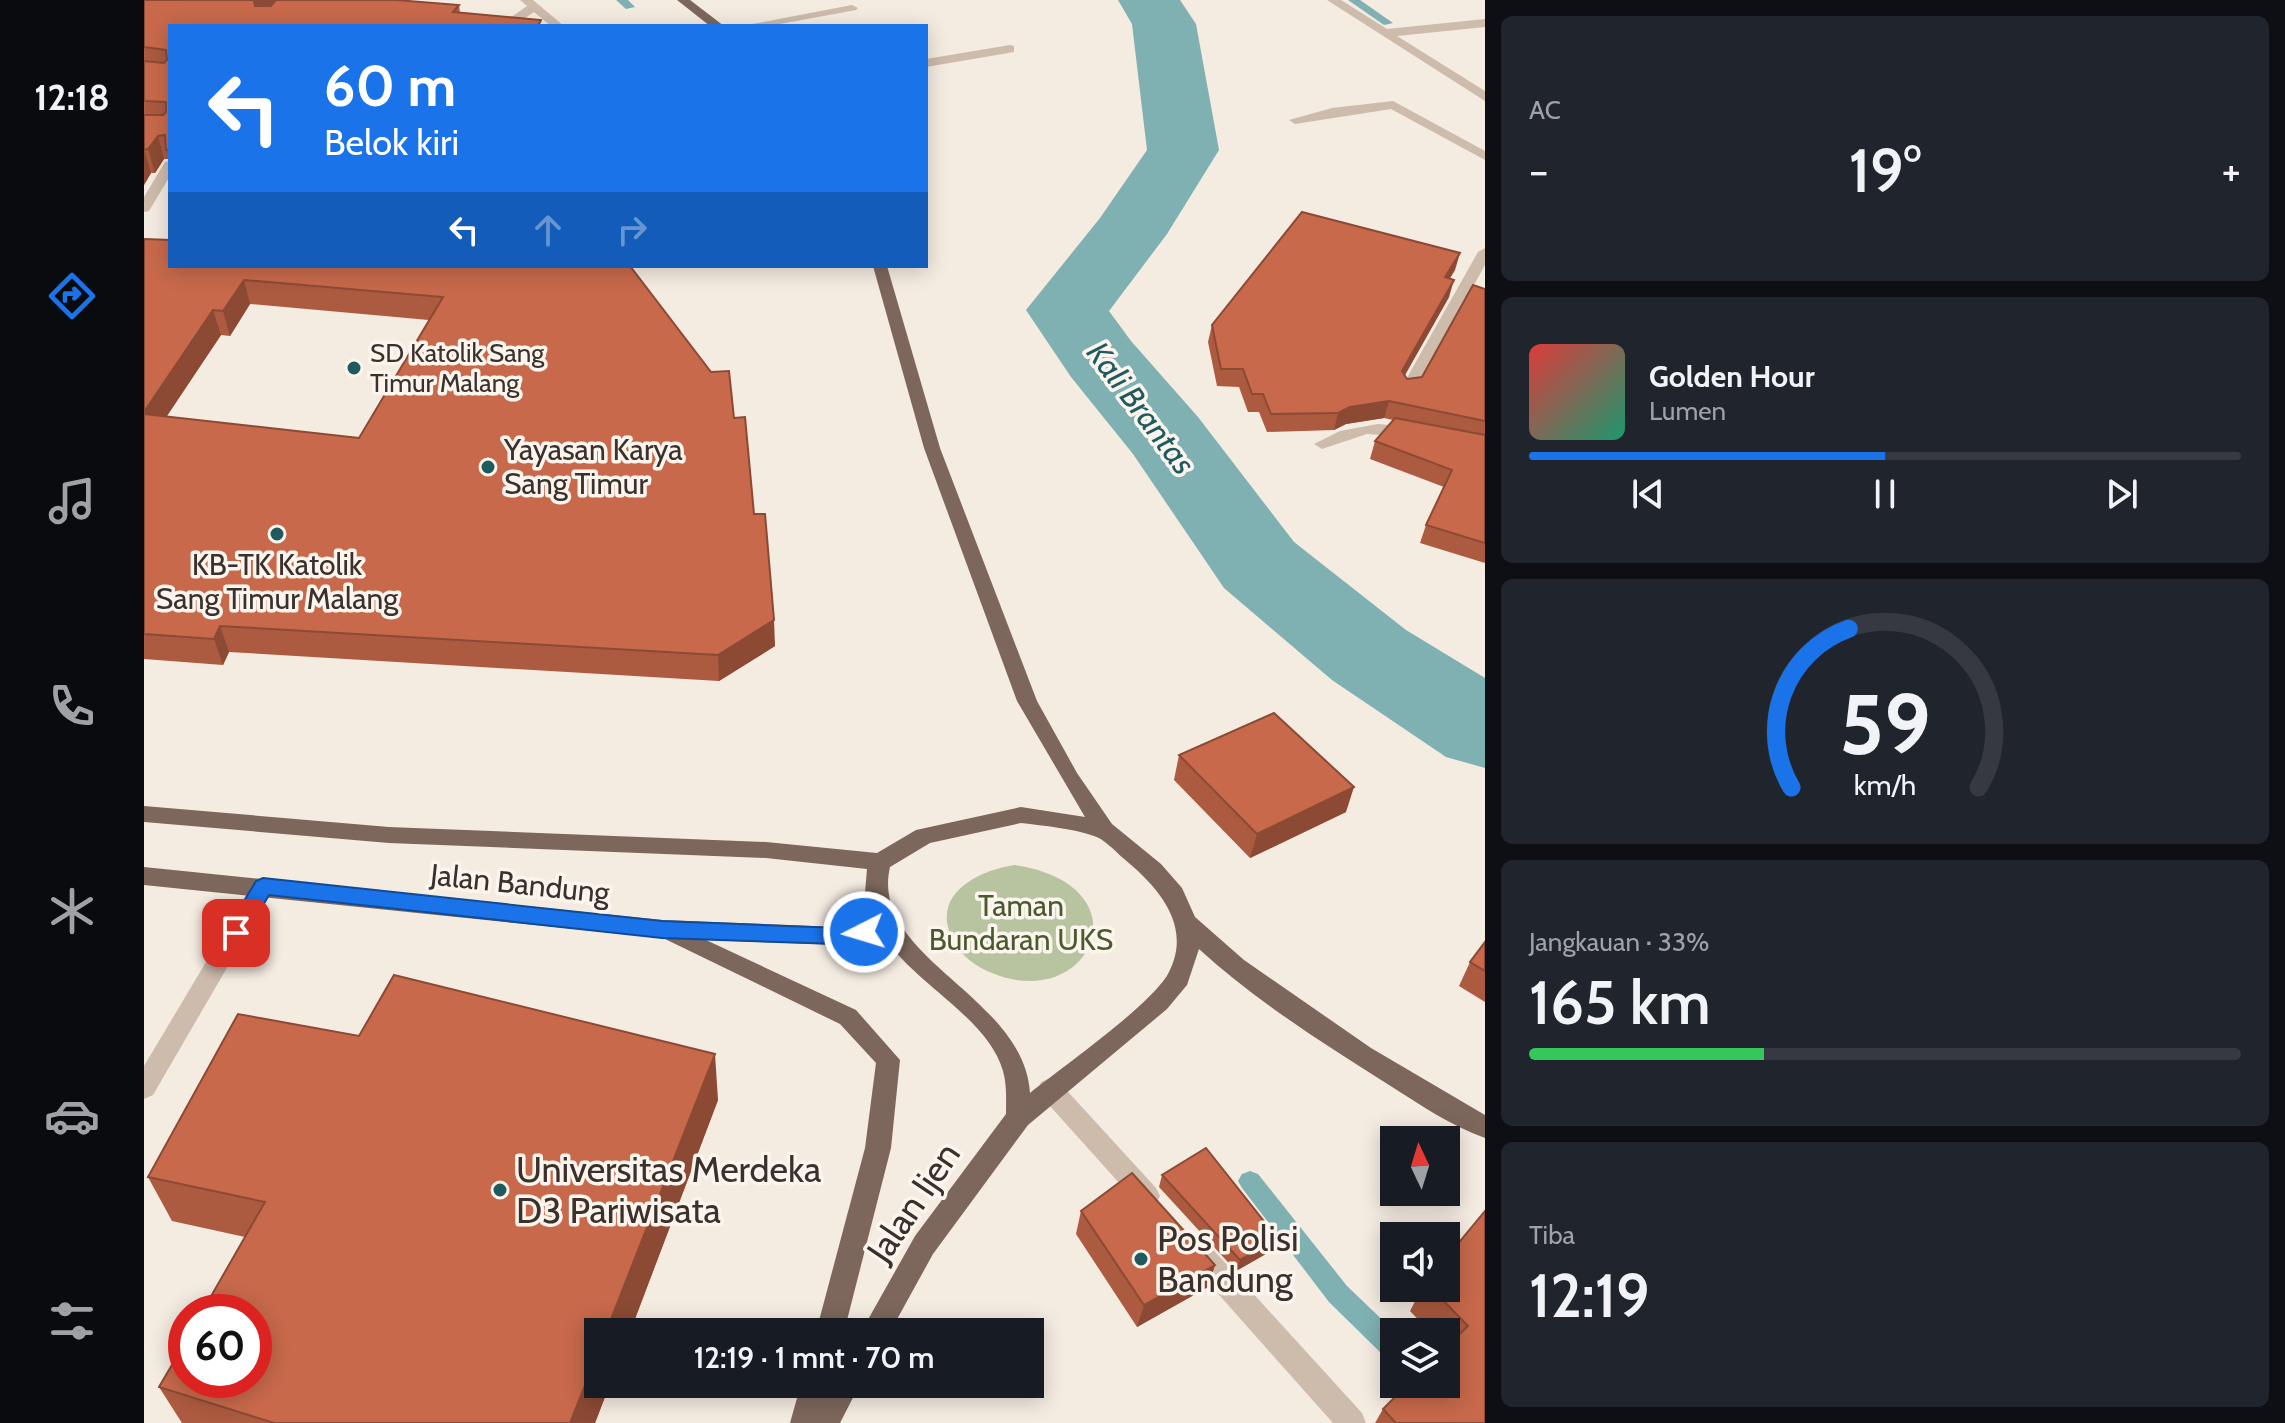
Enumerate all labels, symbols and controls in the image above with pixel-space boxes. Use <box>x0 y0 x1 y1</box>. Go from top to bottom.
text: 60 m <box>324 52 456 120</box>
icon: left <box>192 56 296 160</box>
text: 12:18 <box>34 75 110 119</box>
text: AC <box>1529 94 1561 126</box>
text: Belok kiri <box>324 120 459 164</box>
text: 19° <box>1849 134 1921 207</box>
text: − <box>1529 144 1548 197</box>
text: + <box>2222 144 2241 197</box>
icon: left <box>442 208 486 252</box>
icon: ahead <box>526 208 570 252</box>
icon: right <box>610 208 654 252</box>
icon: directions <box>44 268 100 324</box>
water label: Kali Brantas <box>1079 334 1204 482</box>
place label: SD Katolik Sang Timur Malang <box>370 337 545 399</box>
text: Golden Hour <box>1649 358 1815 395</box>
marker: SD Katolik Sang Timur Malang <box>345 359 363 377</box>
text: Lumen <box>1649 395 1726 427</box>
place label: Yayasan Karya Sang Timur <box>503 431 683 502</box>
marker: Yayasan Karya Sang Timur <box>479 458 497 476</box>
icon: previous <box>1626 472 1670 516</box>
icon: pause <box>1863 472 1907 516</box>
icon: next <box>2100 472 2144 516</box>
icon: music <box>44 473 100 529</box>
marker: KB-TK Katolik Sang Timur Malang <box>268 525 286 543</box>
place label: KB-TK Katolik Sang Timur Malang <box>156 546 399 617</box>
text: 59 <box>1839 673 1931 774</box>
icon: phone <box>44 678 100 734</box>
text: km/h <box>1854 767 1916 802</box>
street label: Jalan Bandung <box>428 856 612 911</box>
icon: climate <box>44 883 100 939</box>
park label: Taman Bundaran UKS <box>929 887 1113 958</box>
position arrow <box>822 890 906 974</box>
pin <box>202 899 270 967</box>
icon: arrive <box>214 911 258 955</box>
text: Jangkauan · 33% <box>1529 926 1709 958</box>
text: 165 km <box>1529 966 1710 1039</box>
icon: car <box>44 1088 100 1144</box>
north arrow <box>1380 1126 1460 1206</box>
map controls <box>1380 1126 1460 1398</box>
street label: Jalan Ijen <box>856 1134 969 1271</box>
place label: Universitas Merdeka D3 Pariwisata <box>516 1147 821 1232</box>
marker: Universitas Merdeka D3 Pariwisata <box>491 1181 509 1199</box>
place label: Pos Polisi Bandung <box>1157 1216 1299 1301</box>
text: Tiba <box>1529 1219 1575 1251</box>
button: sound <box>1380 1222 1460 1302</box>
marker: Pos Polisi Bandung <box>1132 1250 1150 1268</box>
text: 12:19 <box>1529 1259 1650 1332</box>
icon: filters <box>44 1293 100 1349</box>
speed limit sign: 60 <box>168 1294 272 1398</box>
button: layers <box>1380 1318 1460 1398</box>
text: 12:19 · 1 mnt · 70 m <box>694 1339 934 1376</box>

